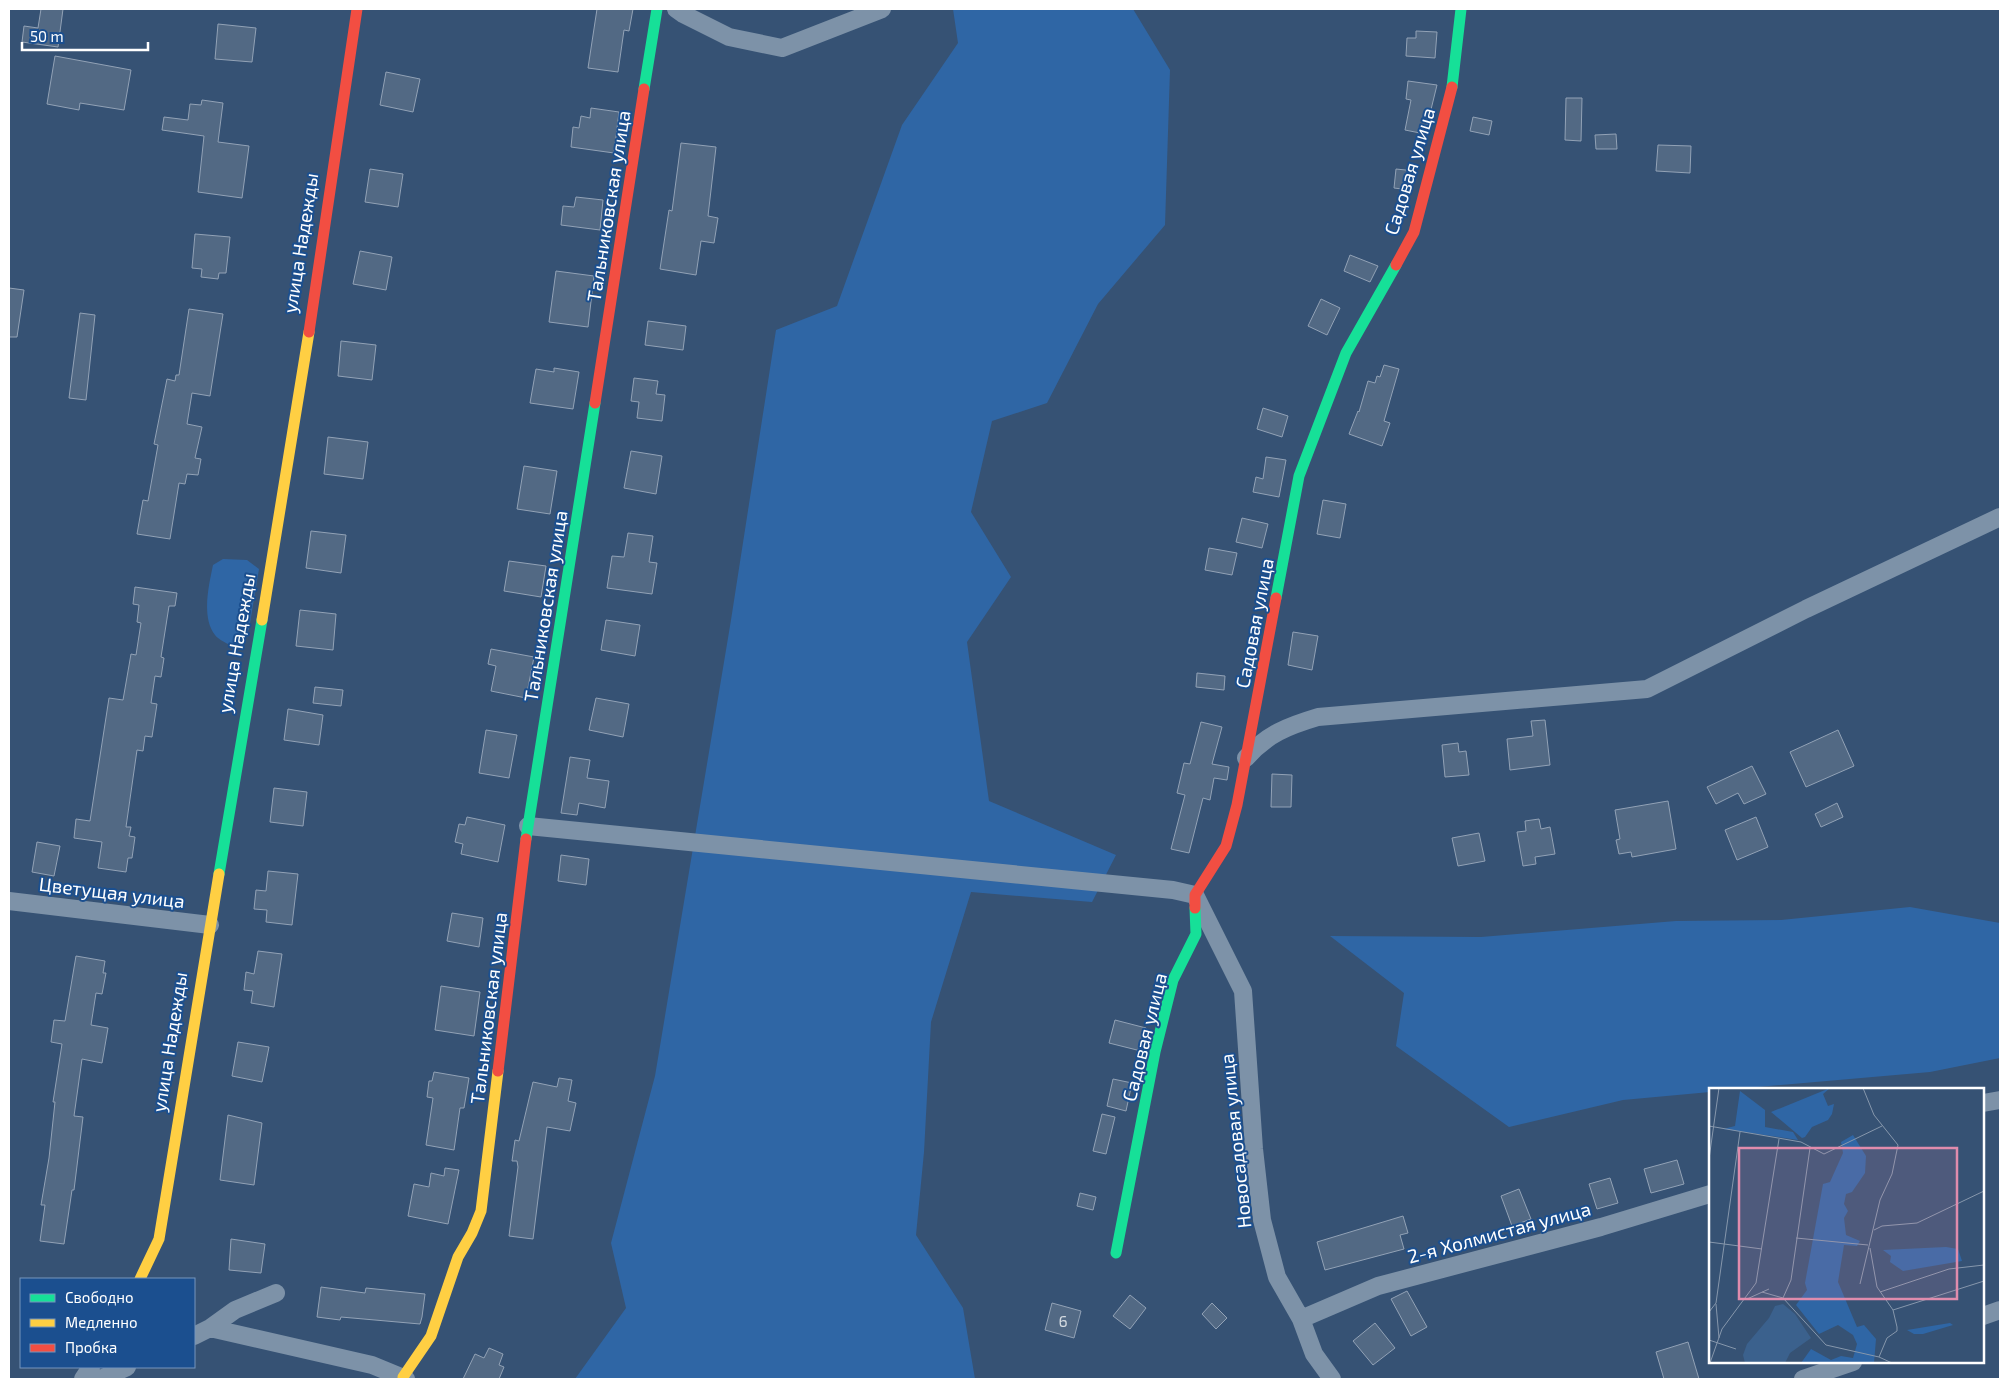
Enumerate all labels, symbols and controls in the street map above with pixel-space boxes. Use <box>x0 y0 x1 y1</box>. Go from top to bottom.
scale bar <box>22 20 149 52</box>
text: 50 m <box>30 27 64 45</box>
street label: Садовая улица <box>1379 105 1440 238</box>
street label: Тальниковская улица <box>582 109 635 303</box>
street label: улица Надежды <box>278 171 323 315</box>
street label: Тальниковская улица <box>519 509 572 703</box>
street label: Садовая улица <box>1230 556 1279 690</box>
street label: улица Надежды <box>212 571 261 715</box>
street label: Цветущая улица <box>38 872 186 913</box>
street label: Тальниковская улица <box>465 911 512 1105</box>
street label: улица Надежды <box>147 970 192 1114</box>
street label: Садовая улица <box>1117 970 1172 1104</box>
street label: Новосадовая улица <box>1214 1053 1257 1229</box>
inset map <box>1709 1088 1984 1363</box>
street label: 2-я Холмистая улица <box>1405 1196 1593 1268</box>
legend <box>20 1278 195 1368</box>
text: Свободно <box>65 1288 134 1306</box>
house number: 6 <box>1058 1311 1068 1330</box>
text: Медленно <box>65 1313 138 1331</box>
text: Пробка <box>65 1338 117 1356</box>

